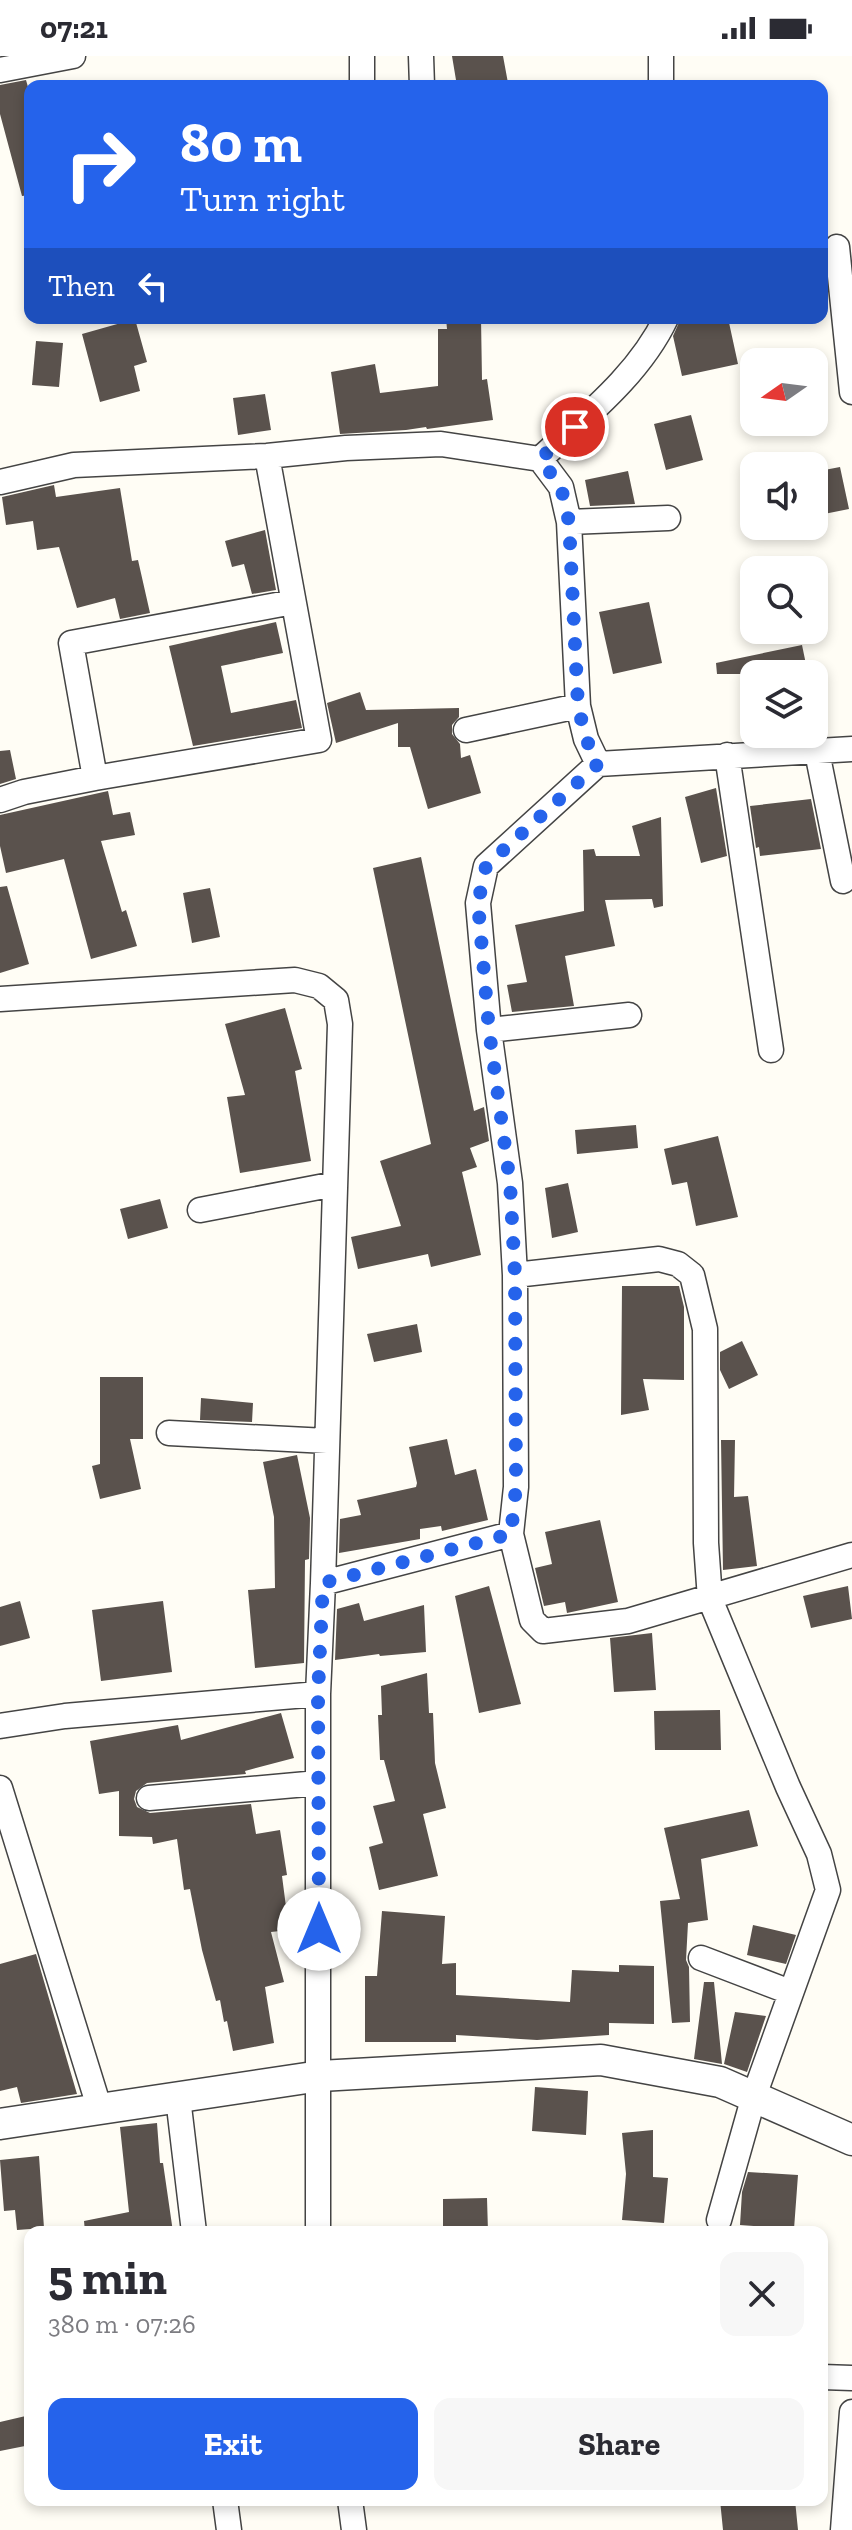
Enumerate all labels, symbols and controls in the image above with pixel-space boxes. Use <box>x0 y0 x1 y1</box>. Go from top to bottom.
text: 07:21 <box>40 10 108 46</box>
text: 80 m <box>180 109 302 176</box>
icon: right <box>48 112 152 216</box>
text: Turn right <box>180 177 345 220</box>
icon: left <box>131 264 175 308</box>
text: Then <box>48 268 115 304</box>
north arrow <box>740 348 828 436</box>
map controls <box>740 348 828 748</box>
pin <box>541 393 609 461</box>
icon: arrive <box>553 405 597 449</box>
button: sound <box>740 452 828 540</box>
button: search <box>740 556 828 644</box>
button: layers <box>740 660 828 748</box>
position arrow <box>277 1887 361 1971</box>
text: 5 min <box>48 2249 167 2306</box>
button: close <box>720 2252 804 2336</box>
text: 380 m · 07:26 <box>48 2308 196 2340</box>
button: Exit <box>48 2398 418 2490</box>
button: Share <box>434 2398 804 2490</box>

